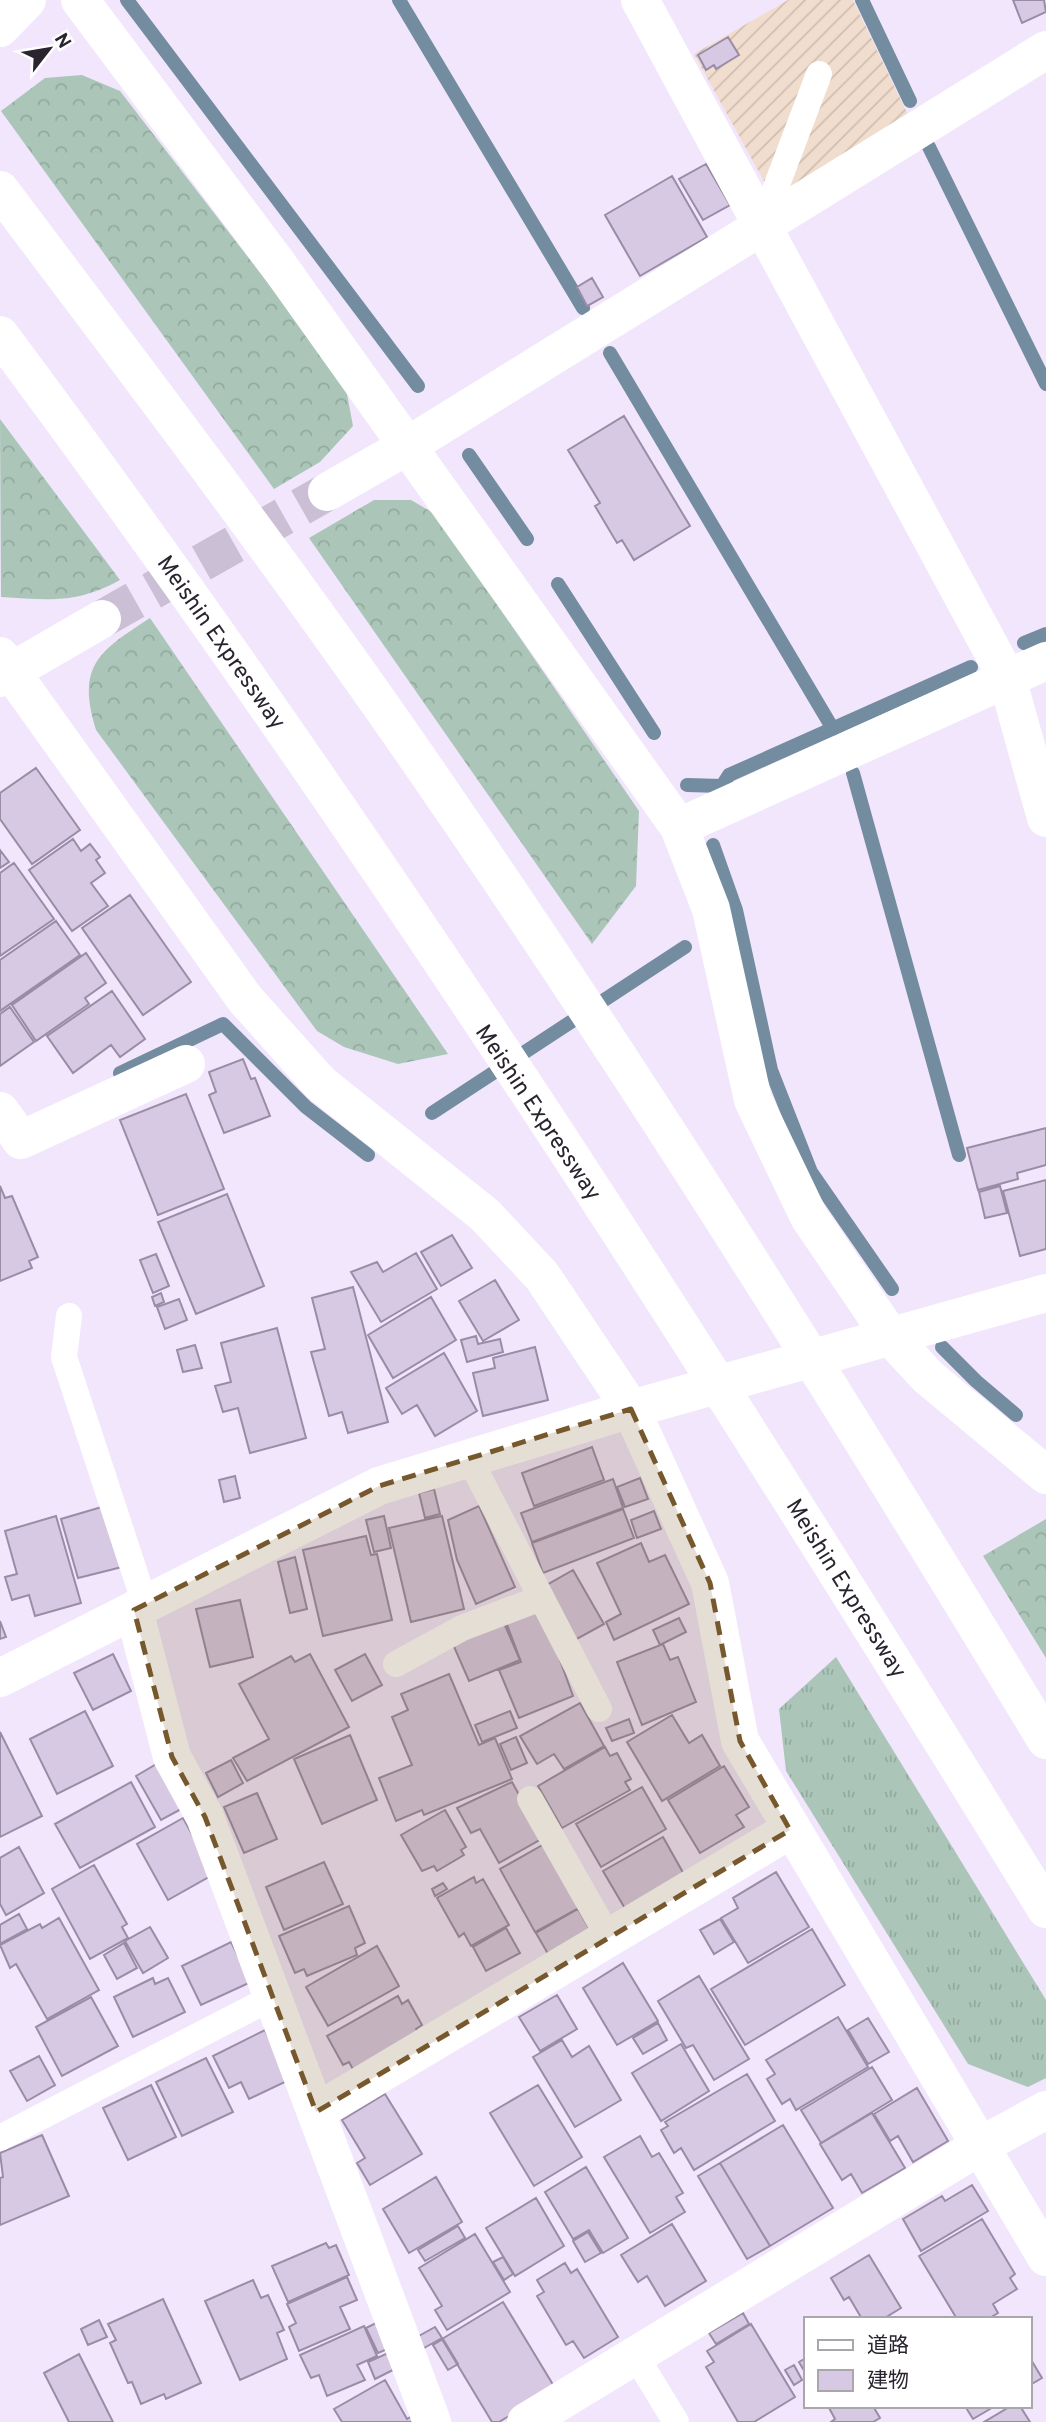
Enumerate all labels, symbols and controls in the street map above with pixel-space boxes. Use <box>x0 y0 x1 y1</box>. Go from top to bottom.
north arrow <box>14 14 84 84</box>
text: N <box>48 29 76 53</box>
street label: Meishin Expressway <box>149 551 291 736</box>
street label: Meishin Expressway <box>467 1020 606 1207</box>
street label: Meishin Expressway <box>778 1494 912 1684</box>
legend <box>804 2317 1032 2408</box>
text: 道路 <box>867 2333 909 2360</box>
text: 建物 <box>867 2368 909 2395</box>

